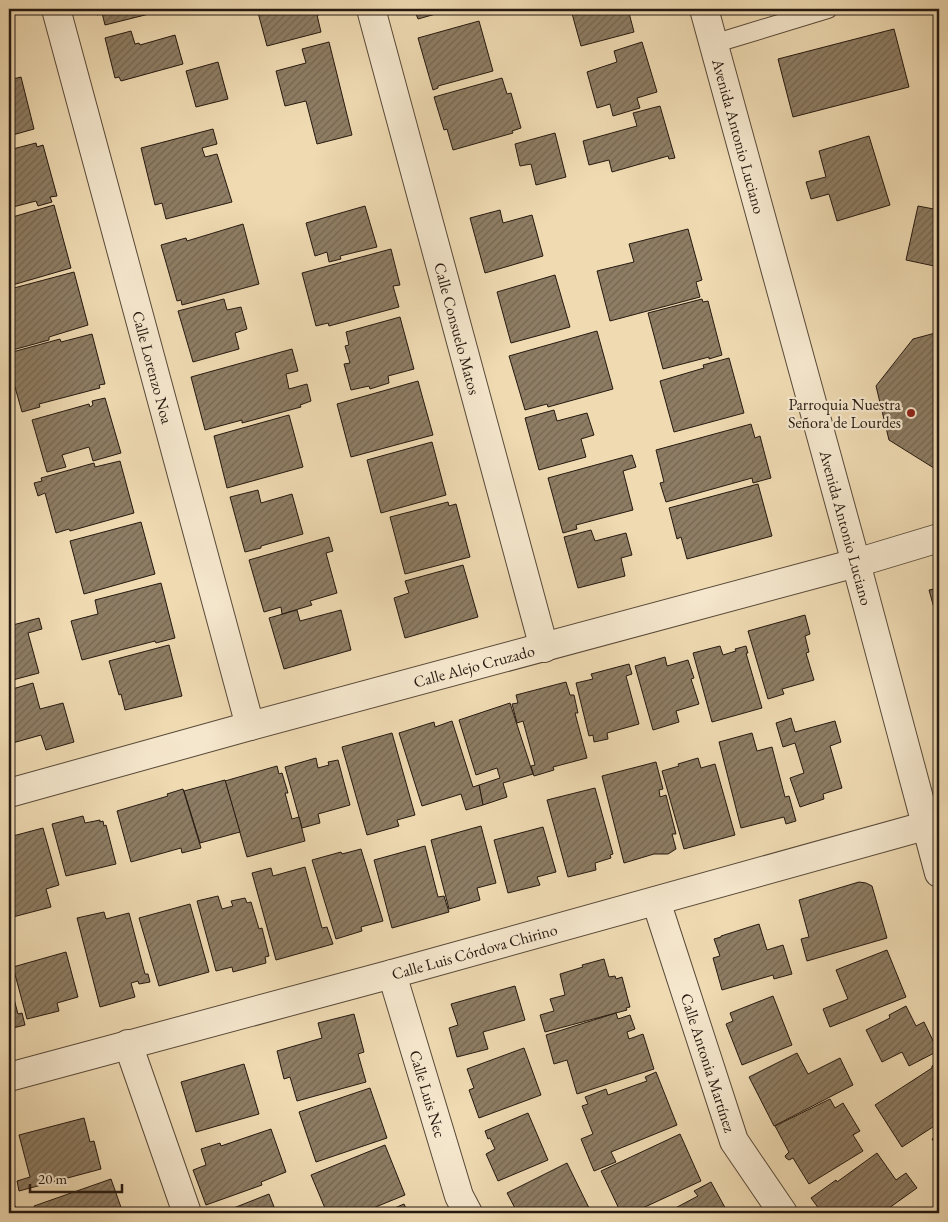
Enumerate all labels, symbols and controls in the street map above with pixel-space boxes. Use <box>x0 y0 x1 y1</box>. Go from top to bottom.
street label: Avenida Antonio Luciano <box>707 56 770 216</box>
street label: Calle Consuelo Matos <box>429 260 485 397</box>
street label: Calle Lorenzo Noa <box>127 308 178 427</box>
place label: Parroquia Nuestra Señora de Lourdes <box>788 394 902 433</box>
marker: Parroquia Nuestra Señora de Lourdes <box>905 407 917 419</box>
street label: Avenida Antonio Luciano <box>814 447 877 608</box>
street label: Calle Alejo Cruzado <box>411 640 537 693</box>
street label: Calle Luis Córdova Chirino <box>389 919 560 985</box>
street label: Calle Antonia Martínez <box>676 991 740 1135</box>
street label: Calle Luis Nec <box>405 1048 451 1140</box>
scale bar <box>30 1162 122 1194</box>
text: 20 m <box>38 1169 67 1188</box>

